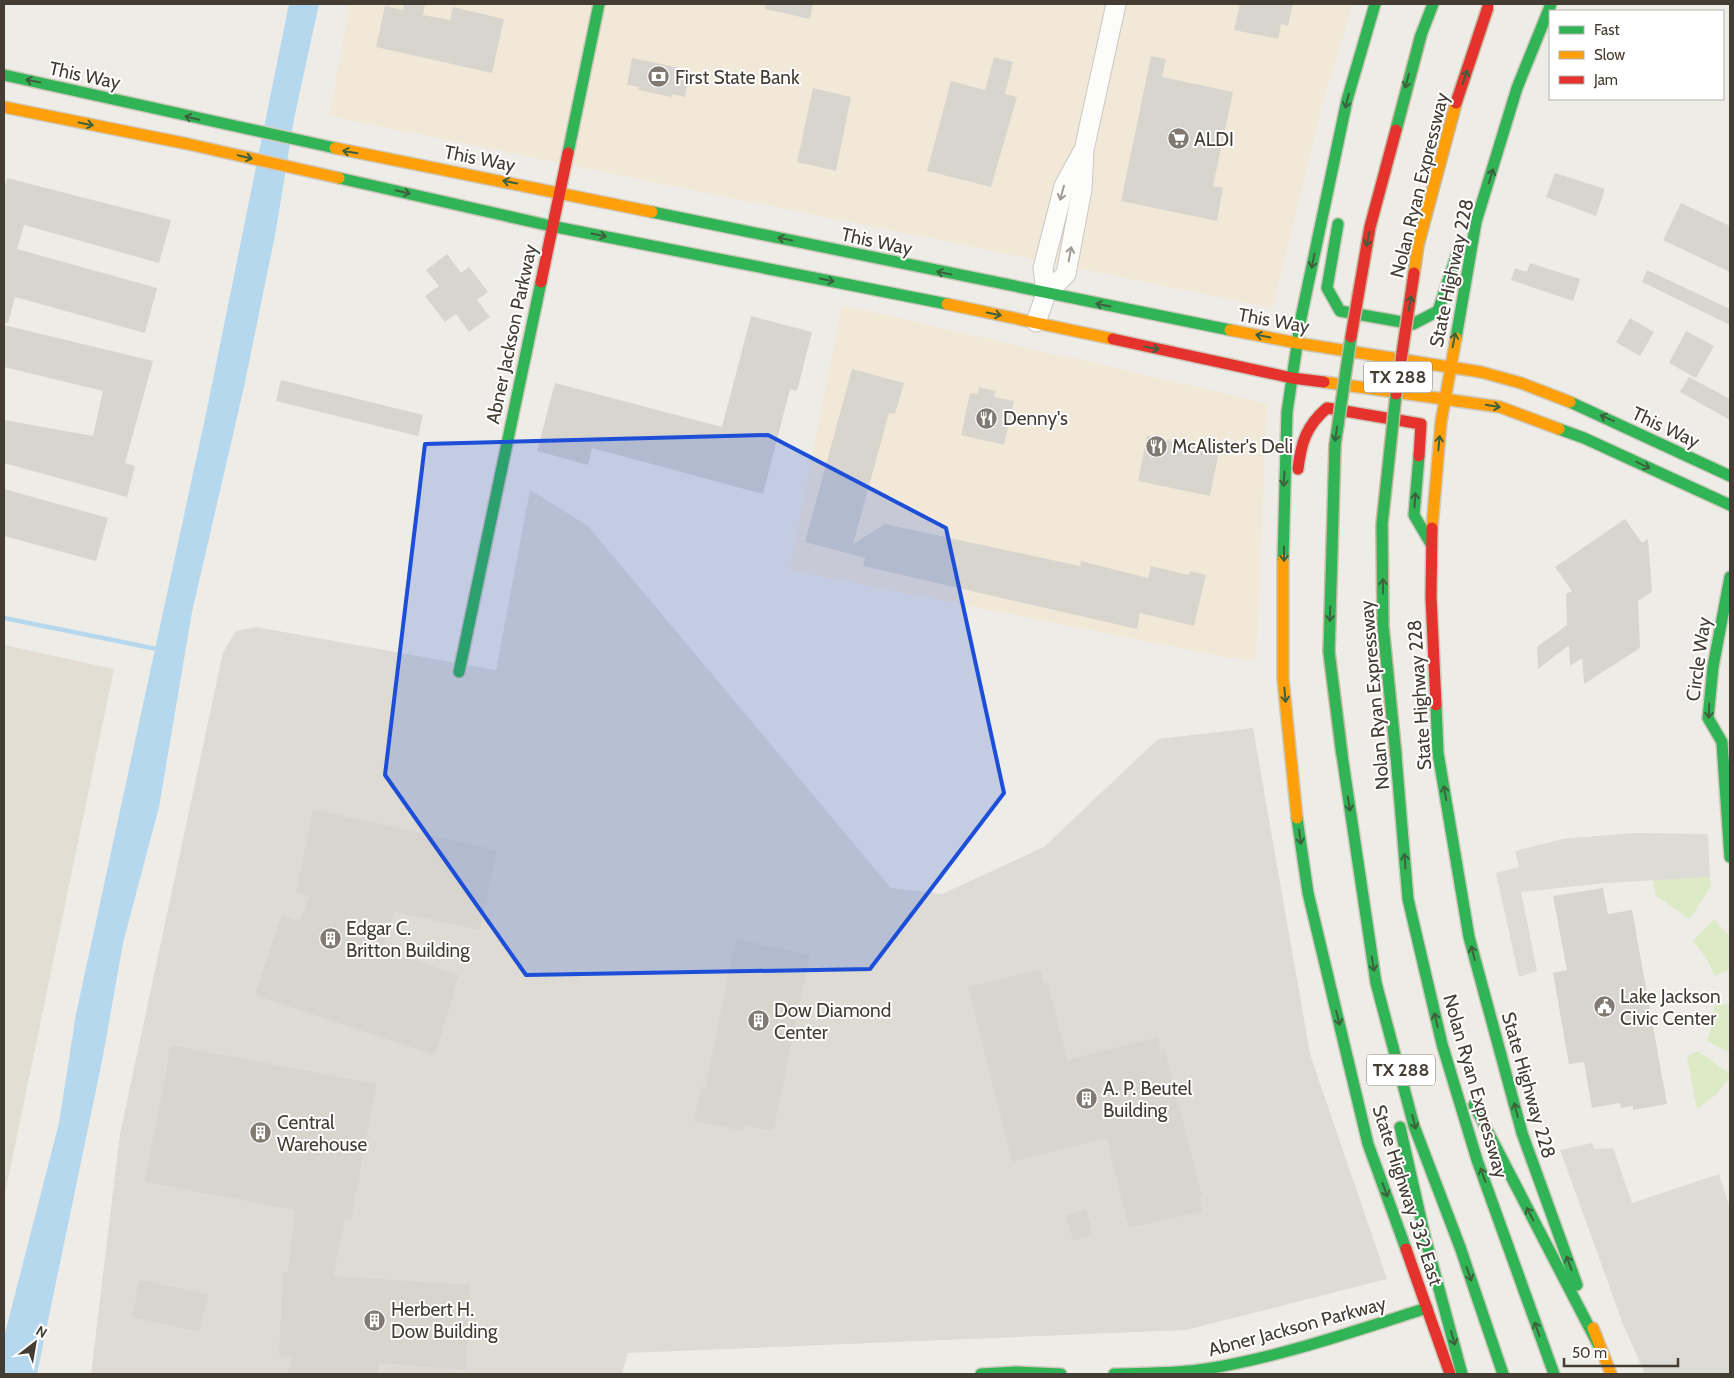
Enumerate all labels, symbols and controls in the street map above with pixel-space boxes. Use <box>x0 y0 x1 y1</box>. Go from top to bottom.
legend <box>1549 10 1724 100</box>
text: Fast <box>1594 21 1619 39</box>
text: Slow <box>1594 46 1625 64</box>
street label: This Way <box>47 57 123 94</box>
bank icon: First State Bank <box>647 65 671 89</box>
place label: First State Bank <box>675 66 800 89</box>
one-way arrow <box>1460 69 1470 85</box>
text: Jam <box>1593 71 1618 89</box>
one-way arrow <box>1402 73 1412 89</box>
one-way arrow <box>26 76 42 85</box>
street label: Nolan Ryan Expressway <box>1385 90 1454 280</box>
one-way arrow <box>1342 92 1351 108</box>
one-way arrow <box>184 113 200 122</box>
one-way arrow <box>77 119 93 129</box>
supermarket icon: ALDI <box>1166 127 1190 151</box>
place label: ALDI <box>1194 128 1234 151</box>
street label: This Way <box>442 140 518 177</box>
one-way arrow <box>343 146 359 156</box>
one-way arrow <box>237 153 253 162</box>
one-way arrow <box>1486 168 1496 184</box>
one-way arrow <box>502 177 518 186</box>
one-way arrow <box>1057 185 1066 201</box>
one-way arrow <box>395 188 411 198</box>
street label: State Highway 228 <box>1425 197 1478 349</box>
street label: This Way <box>839 223 915 260</box>
one-way arrow <box>1362 230 1372 246</box>
one-way arrow <box>591 231 607 240</box>
one-way arrow <box>778 234 794 244</box>
street label: Abner Jackson Parkway <box>481 242 542 426</box>
one-way arrow <box>1065 246 1075 262</box>
one-way arrow <box>1308 253 1317 269</box>
one-way arrow <box>937 268 953 277</box>
one-way arrow <box>819 275 835 285</box>
one-way arrow <box>1405 295 1415 311</box>
one-way arrow <box>1096 300 1112 310</box>
street label: This Way <box>1236 303 1312 338</box>
one-way arrow <box>986 310 1002 319</box>
one-way arrow <box>1255 331 1271 341</box>
one-way arrow <box>1450 332 1460 348</box>
one-way arrow <box>1144 343 1160 353</box>
road number: TX 288 <box>1364 362 1432 392</box>
one-way arrow <box>1484 402 1500 412</box>
street label: This Way <box>1628 402 1704 453</box>
restaurant icon: Denny's <box>975 406 999 430</box>
place label: Denny's <box>1003 407 1068 430</box>
one-way arrow <box>1600 413 1615 422</box>
one-way arrow <box>1331 425 1341 441</box>
restaurant icon: McAlister's Deli <box>1144 434 1168 458</box>
place label: McAlister's Deli <box>1172 435 1293 458</box>
one-way arrow <box>1434 436 1444 452</box>
one-way arrow <box>1636 461 1651 471</box>
one-way arrow <box>1280 471 1289 487</box>
one-way arrow <box>1411 492 1420 508</box>
one-way arrow <box>1279 546 1289 562</box>
one-way arrow <box>1378 578 1388 594</box>
street label: Nolan Ryan Expressway <box>1355 599 1394 791</box>
one-way arrow <box>1325 605 1335 621</box>
street label: Circle Way <box>1681 615 1716 703</box>
street label: State Highway 228 <box>1403 619 1436 771</box>
one-way arrow <box>1280 686 1289 702</box>
one-way arrow <box>1704 703 1714 719</box>
one-way arrow <box>1439 785 1449 801</box>
one-way arrow <box>1344 795 1354 811</box>
one-way arrow <box>1295 829 1305 845</box>
one-way arrow <box>1400 853 1409 869</box>
place label: Edgar C. Britton Building <box>346 917 470 962</box>
building icon: Edgar C. Britton Building <box>318 927 342 951</box>
one-way arrow <box>1468 945 1478 961</box>
one-way arrow <box>1369 956 1379 972</box>
place label: Lake Jackson Civic Center <box>1620 985 1721 1030</box>
street label: Nolan Ryan Expressway <box>1438 992 1513 1181</box>
public building icon: Lake Jackson Civic Center <box>1592 995 1616 1019</box>
place label: Dow Diamond Center <box>774 999 891 1044</box>
building icon: Dow Diamond Center <box>746 1009 770 1033</box>
street label: State Highway 228 <box>1497 1009 1560 1161</box>
one-way arrow <box>1334 1010 1343 1026</box>
one-way arrow <box>1431 1012 1441 1028</box>
road number: TX 288 <box>1367 1054 1435 1086</box>
place label: A. P. Beutel Building <box>1103 1077 1193 1122</box>
building icon: A. P. Beutel Building <box>1075 1087 1099 1111</box>
street label: State Highway 332 East <box>1367 1102 1448 1289</box>
one-way arrow <box>1510 1102 1520 1118</box>
place label: Central Warehouse <box>277 1111 367 1156</box>
one-way arrow <box>1409 1113 1419 1129</box>
building icon: Central Warehouse <box>249 1121 273 1145</box>
one-way arrow <box>1478 1168 1487 1184</box>
one-way arrow <box>1381 1182 1390 1197</box>
one-way arrow <box>1525 1206 1535 1221</box>
one-way arrow <box>1564 1256 1573 1271</box>
one-way arrow <box>1465 1266 1474 1282</box>
street label: Abner Jackson Parkway <box>1206 1292 1389 1361</box>
place label: Herbert H. Dow Building <box>391 1298 498 1343</box>
building icon: Herbert H. Dow Building <box>363 1308 387 1332</box>
north arrow <box>10 1318 60 1368</box>
one-way arrow <box>1532 1321 1541 1337</box>
text: N <box>33 1322 51 1342</box>
one-way arrow <box>1449 1330 1458 1346</box>
scale bar <box>1564 1336 1678 1368</box>
text: 50 m <box>1572 1344 1607 1362</box>

